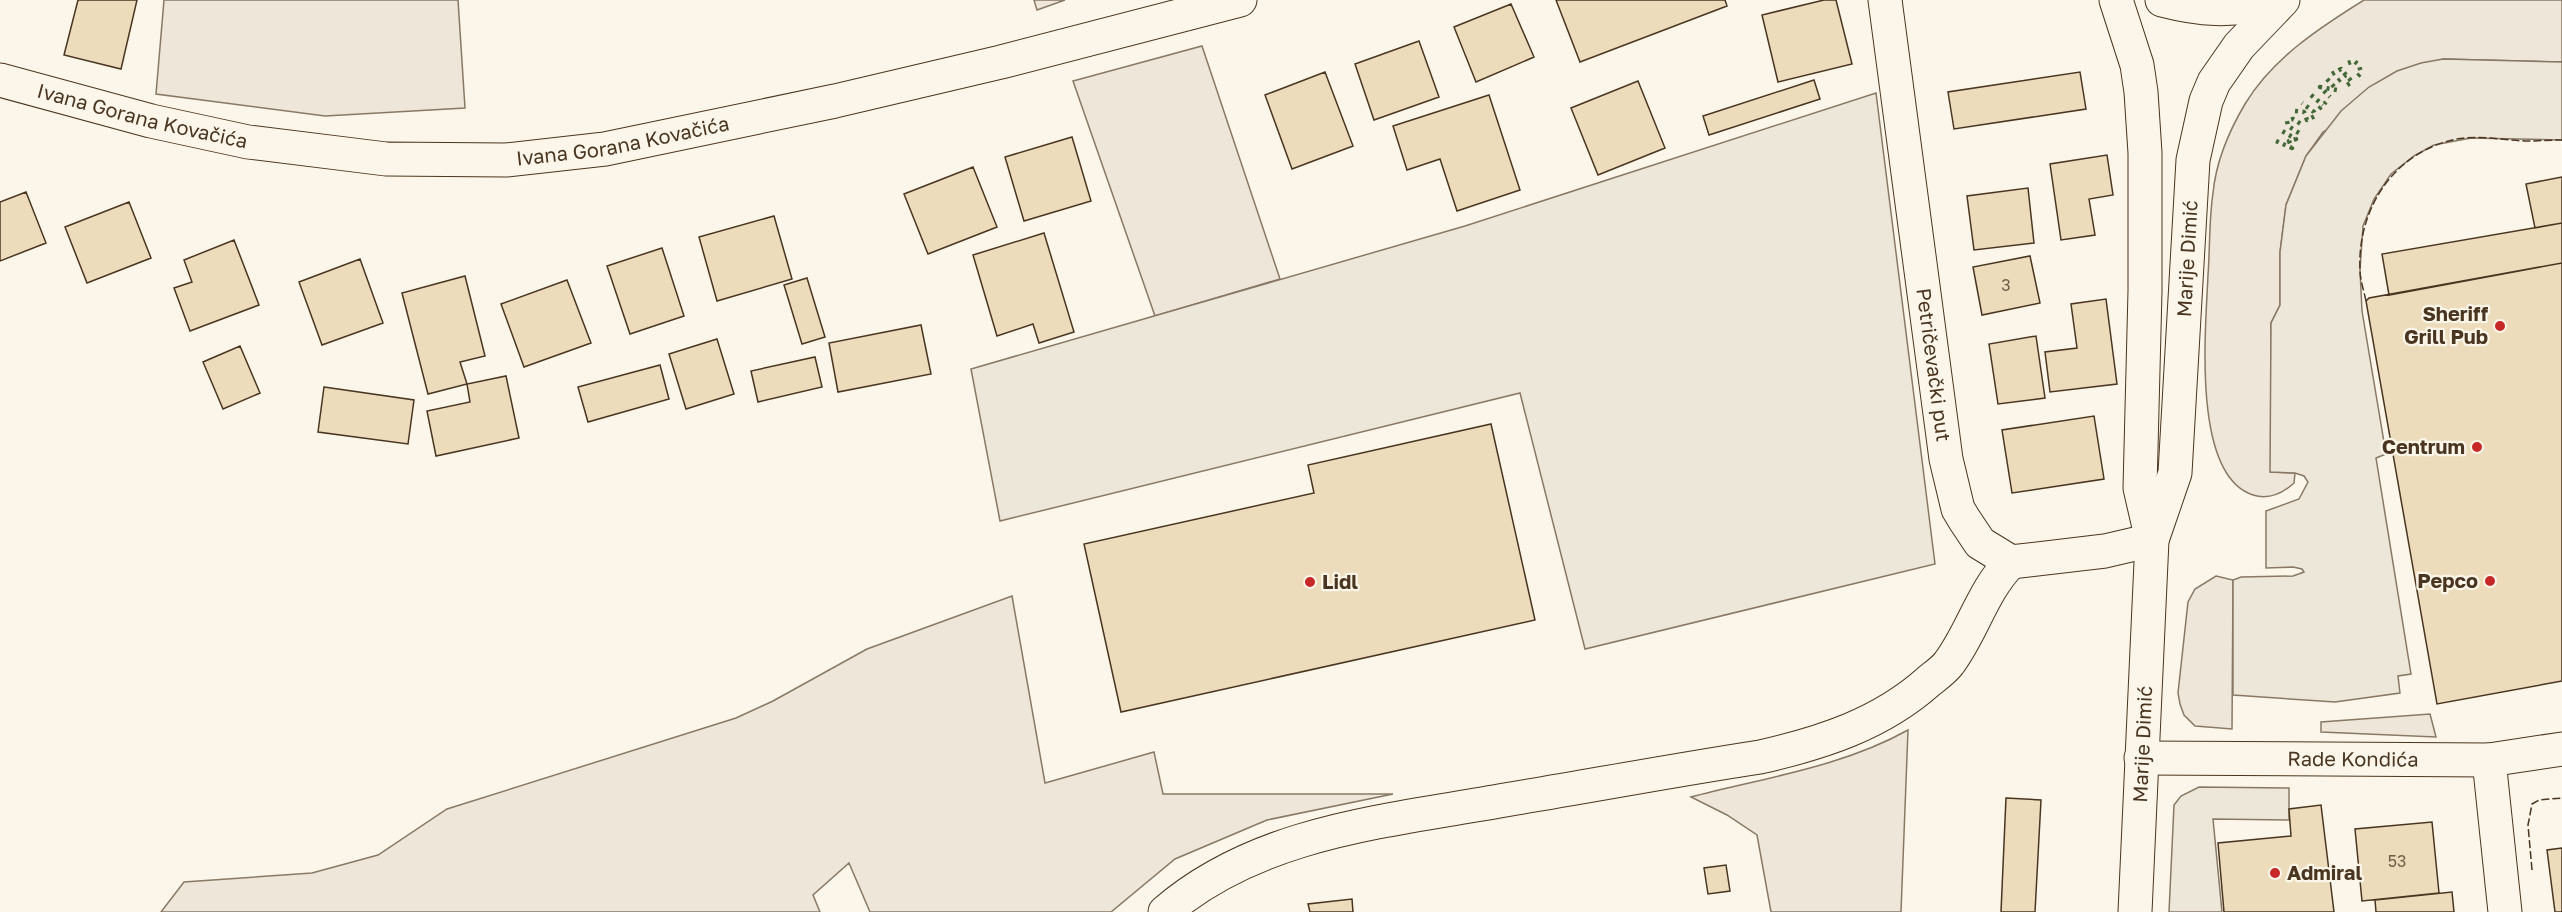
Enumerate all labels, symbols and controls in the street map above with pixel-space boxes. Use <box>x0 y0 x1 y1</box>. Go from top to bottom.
street label: Ivana Gorana Kovačića <box>35 78 250 153</box>
street label: Ivana Gorana Kovačića <box>515 110 731 170</box>
street label: Marije Dimić <box>2171 199 2202 318</box>
house number: 3 <box>2001 275 2011 295</box>
street label: Petričevački put <box>1912 286 1957 443</box>
place label: Sheriff Grill Pub <box>2404 301 2489 348</box>
marker: Sheriff Grill Pub <box>2493 319 2507 333</box>
place label: Centrum <box>2382 434 2465 458</box>
marker: Centrum <box>2470 440 2484 454</box>
place label: Pepco <box>2417 568 2478 592</box>
place label: Lidl <box>1322 569 1358 593</box>
marker: Pepco <box>2483 574 2497 588</box>
marker: Lidl <box>1303 575 1317 589</box>
street label: Marije Dimić <box>2127 685 2156 803</box>
street label: Rade Kondića <box>2287 746 2419 771</box>
house number: 53 <box>2388 851 2406 871</box>
place label: Admiral <box>2287 860 2362 884</box>
marker: Admiral <box>2268 866 2282 880</box>

